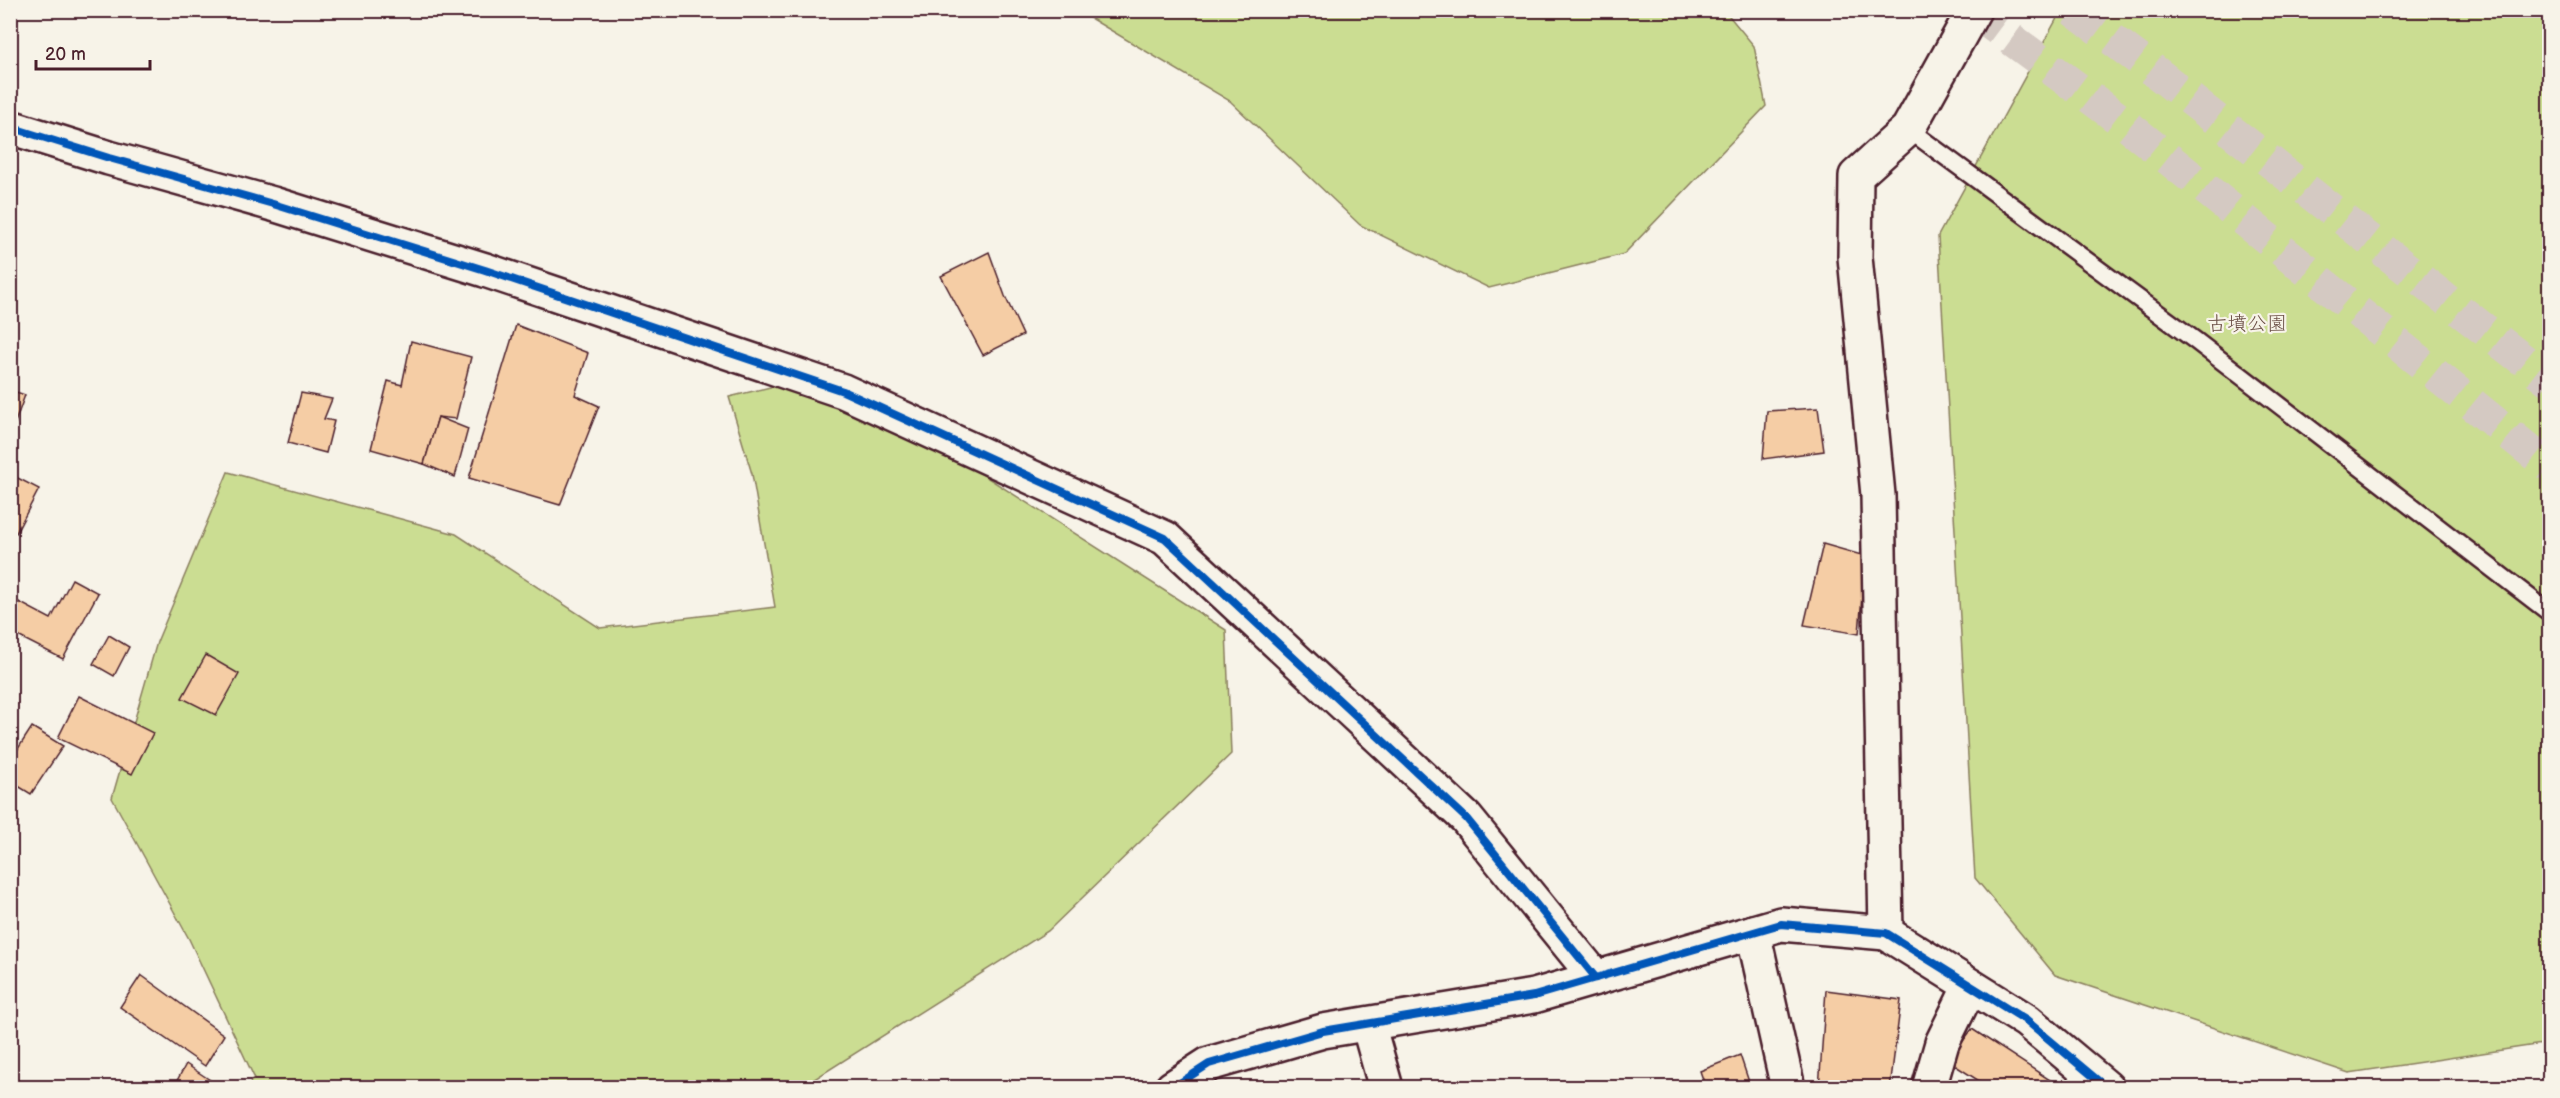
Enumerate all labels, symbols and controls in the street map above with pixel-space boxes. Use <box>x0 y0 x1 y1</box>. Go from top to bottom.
scale bar <box>36 33 150 71</box>
text: 20 m <box>45 44 86 65</box>
park label: 古墳公園 <box>2207 312 2287 336</box>

